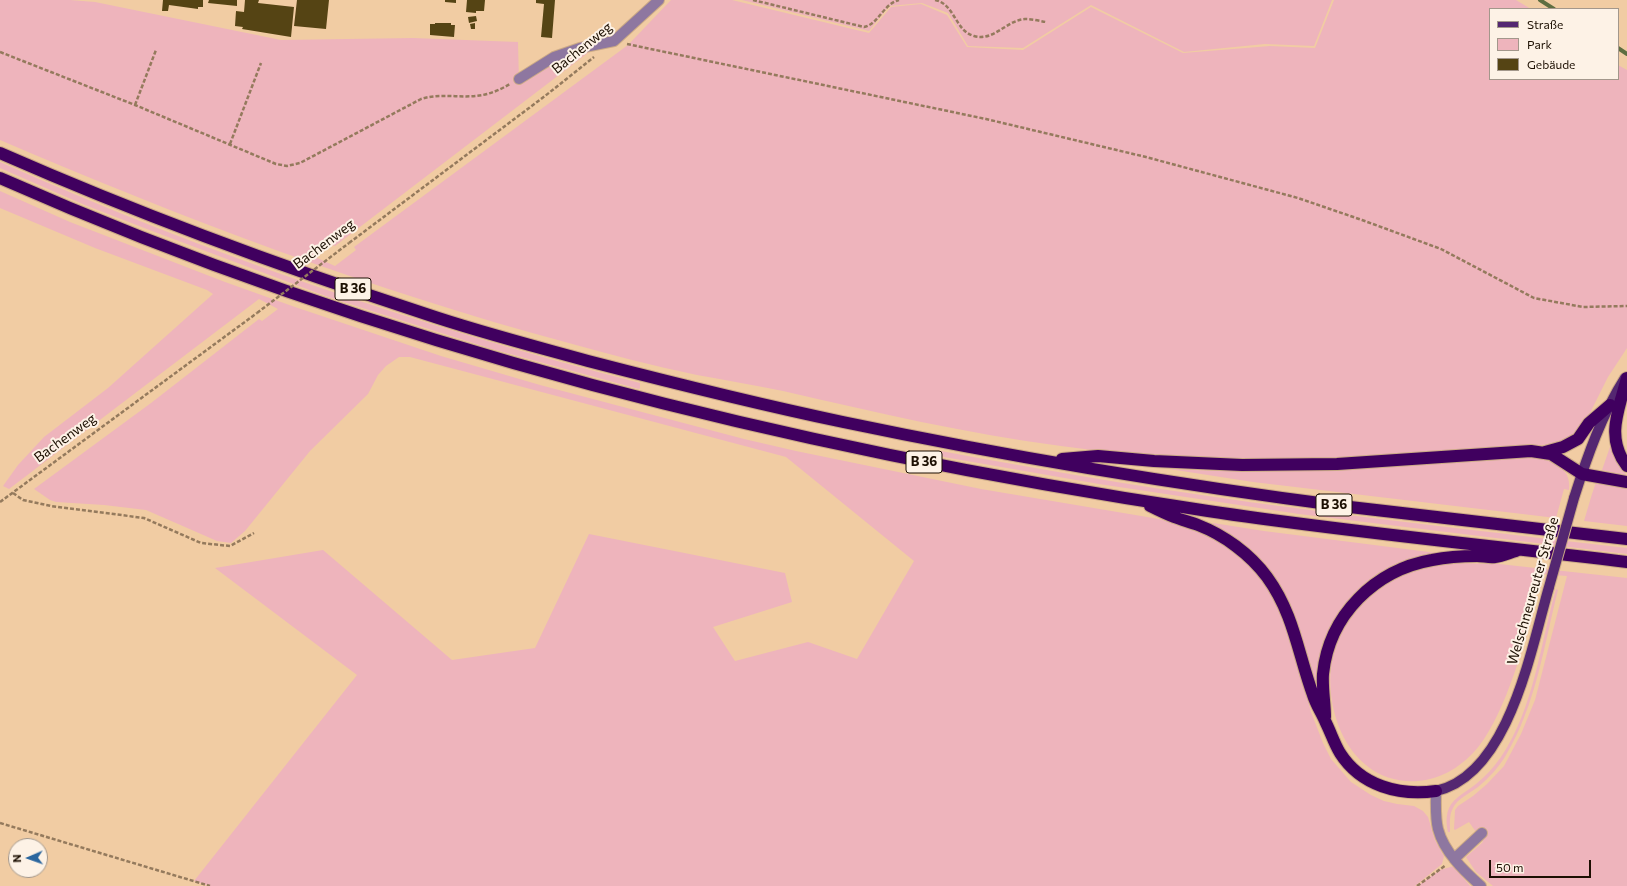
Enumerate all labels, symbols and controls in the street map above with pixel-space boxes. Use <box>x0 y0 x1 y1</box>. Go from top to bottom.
legend <box>1489 8 1619 80</box>
text: Straße <box>1527 17 1563 31</box>
street label: Bachenweg <box>549 19 615 77</box>
text: Park <box>1527 37 1552 51</box>
text: Gebäude <box>1527 57 1575 71</box>
street label: Bachenweg <box>290 215 358 273</box>
road number: B 36 <box>335 278 371 300</box>
street label: Bachenweg <box>31 410 99 466</box>
road number: B 36 <box>906 451 942 473</box>
road number: B 36 <box>1316 494 1352 516</box>
street label: Welschneureuter Straße <box>1504 515 1562 667</box>
north arrow <box>8 838 48 878</box>
scale bar <box>1491 852 1593 878</box>
text: N <box>10 854 23 863</box>
text: 50 m <box>1496 860 1524 874</box>

